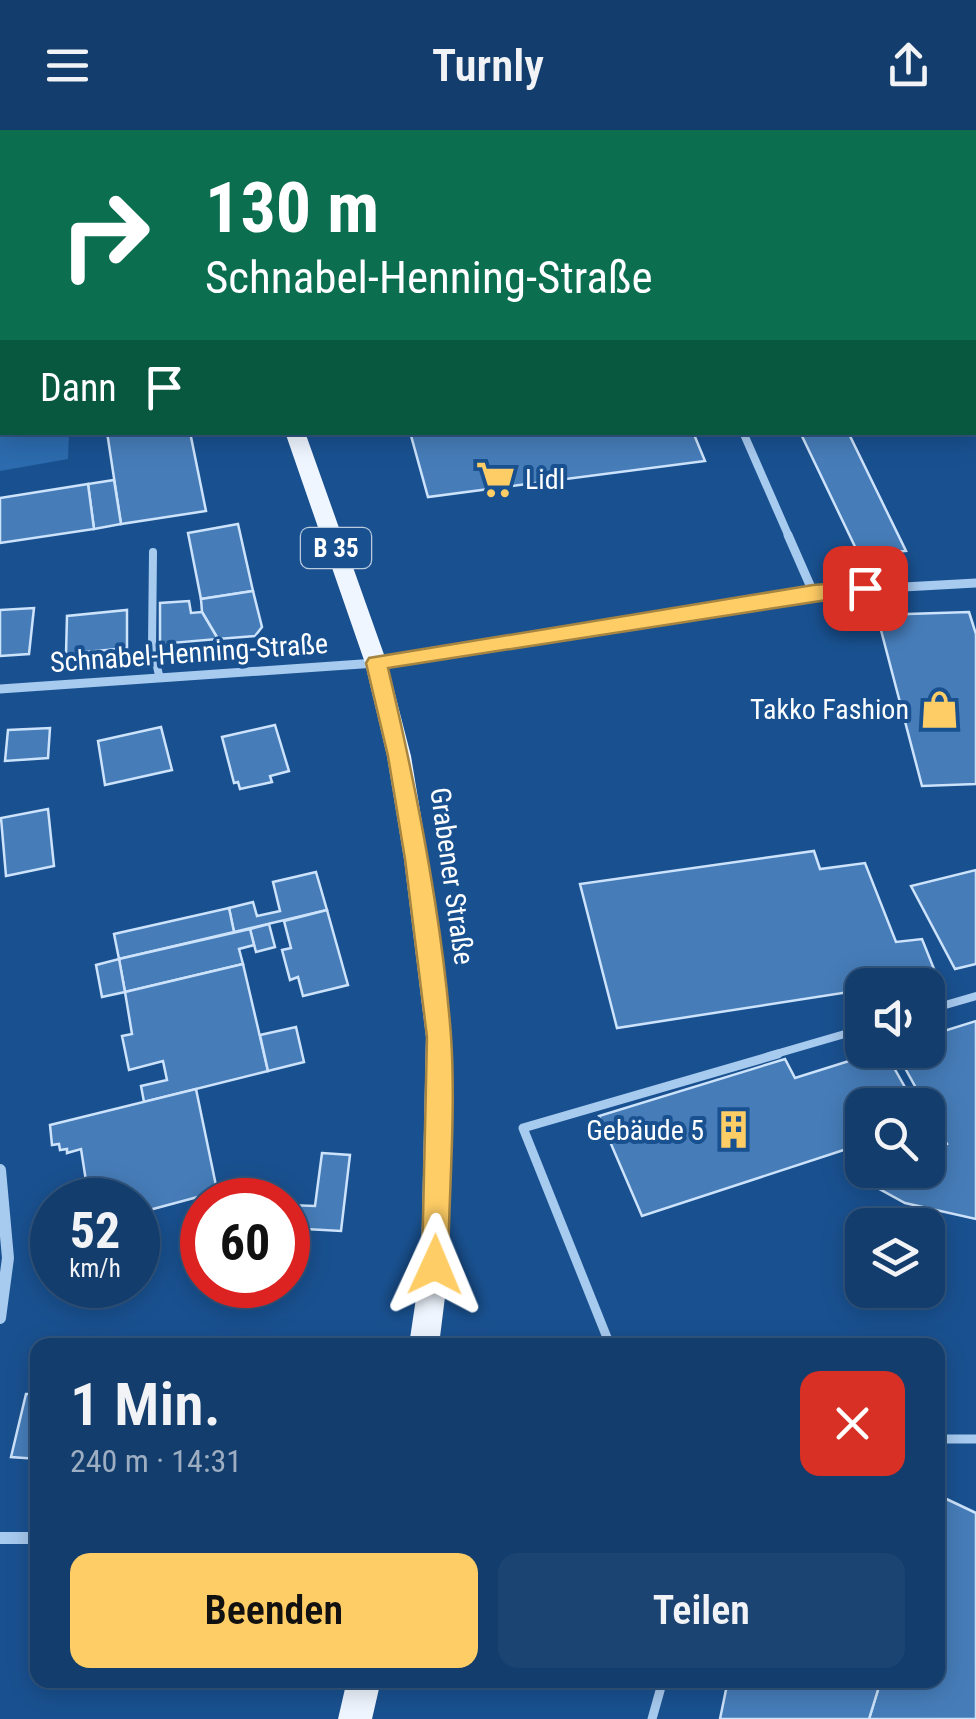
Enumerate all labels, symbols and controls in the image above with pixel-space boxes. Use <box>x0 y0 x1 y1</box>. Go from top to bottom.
icon: menu <box>40 38 95 93</box>
icon: share <box>881 38 936 93</box>
text: Turnly <box>432 39 544 92</box>
text: 130 m <box>205 167 379 249</box>
icon: right <box>40 170 170 300</box>
text: Schnabel-Henning-Straße <box>205 251 653 304</box>
icon: arrive <box>137 360 192 415</box>
text: Dann <box>40 366 117 410</box>
supermarket icon: Lidl <box>474 458 516 500</box>
place label: Lidl <box>525 463 565 496</box>
road number: B 35 <box>301 528 371 568</box>
pin <box>823 546 908 631</box>
icon: arrive <box>838 561 893 616</box>
street label: Schnabel-Henning-Straße <box>49 627 329 679</box>
shop icon: Takko Fashion <box>918 688 960 730</box>
place label: Takko Fashion <box>750 693 909 726</box>
street label: Grabener Straße <box>423 785 481 967</box>
map controls <box>845 968 945 1308</box>
button: sound <box>845 968 945 1068</box>
button: search <box>845 1088 945 1188</box>
building icon: Gebäude 5 <box>713 1109 755 1151</box>
place label: Gebäude 5 <box>586 1114 704 1147</box>
speed limit sign: 60 <box>180 1178 310 1308</box>
text: 52 <box>70 1202 120 1260</box>
button: layers <box>845 1208 945 1308</box>
position arrow <box>383 1213 487 1317</box>
text: km/h <box>69 1254 121 1283</box>
text: 1 Min. <box>70 1369 221 1440</box>
button: close <box>800 1371 905 1476</box>
text: 240 m · 14:31 <box>70 1442 242 1480</box>
button: Beenden <box>70 1553 478 1668</box>
button: Teilen <box>498 1553 905 1668</box>

